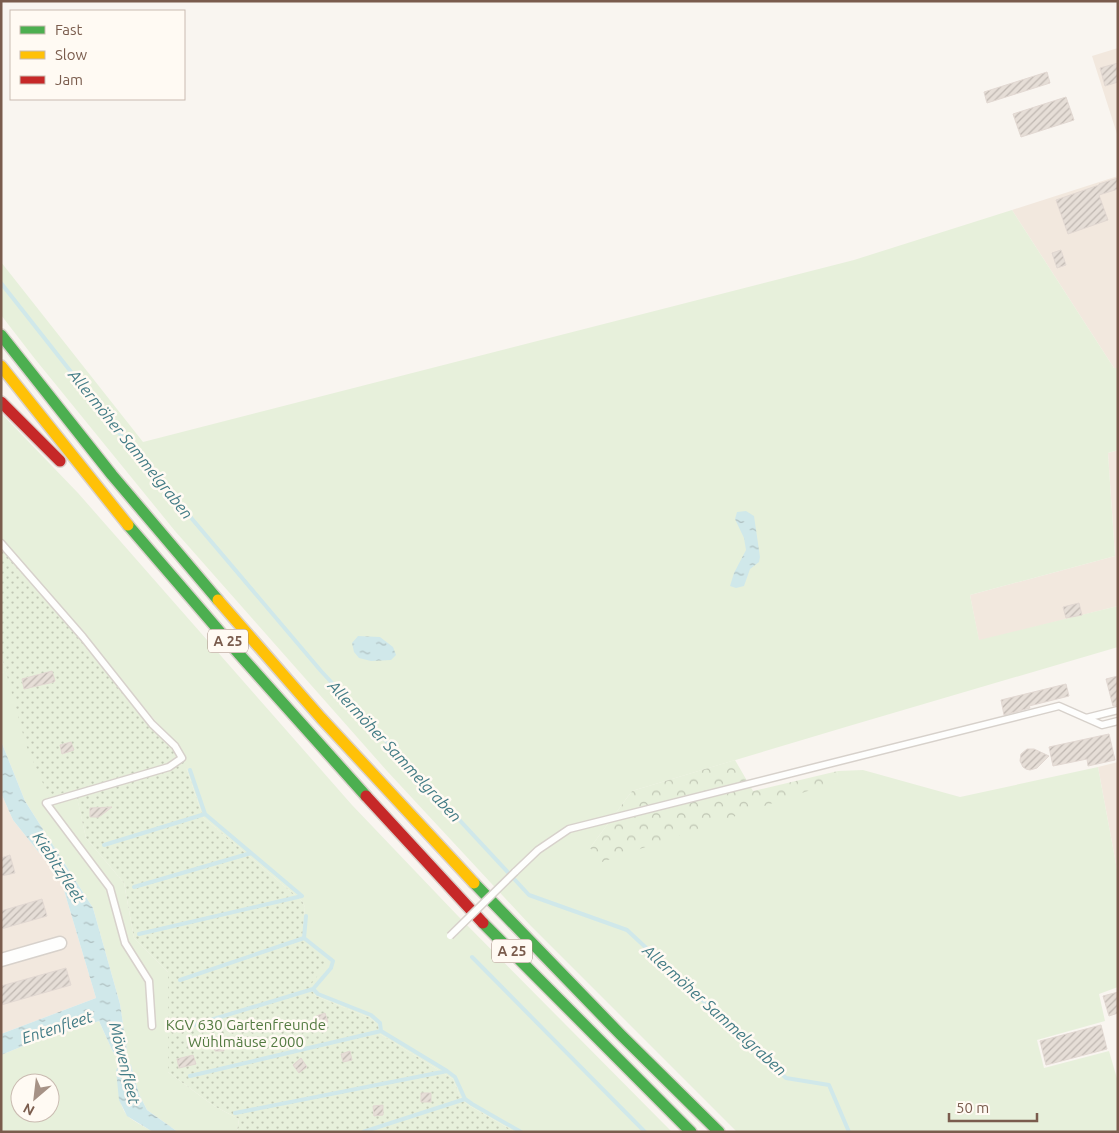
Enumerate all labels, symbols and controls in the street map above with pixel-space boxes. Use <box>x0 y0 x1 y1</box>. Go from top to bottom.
legend <box>10 10 185 100</box>
text: Fast <box>55 21 83 38</box>
text: Slow <box>55 46 88 63</box>
text: Jam <box>55 71 83 88</box>
water label: Allermöher Sammelgraben <box>65 365 197 522</box>
road number: A 25 <box>208 630 248 652</box>
water label: Allermöher Sammelgraben <box>324 676 465 825</box>
water label: Kiebitzfleet <box>29 828 89 907</box>
road number: A 25 <box>492 939 532 962</box>
water label: Allermöher Sammelgraben <box>639 940 790 1079</box>
water label: Entenfleet <box>19 1007 96 1048</box>
park label: KGV 630 Gartenfreunde Wühlmäuse 2000 <box>166 1016 326 1050</box>
water label: Möwenfleet <box>105 1020 144 1107</box>
north arrow <box>10 1073 60 1123</box>
scale bar <box>949 1090 1036 1122</box>
text: 50 m <box>956 1099 989 1116</box>
text: N <box>21 1100 37 1119</box>

